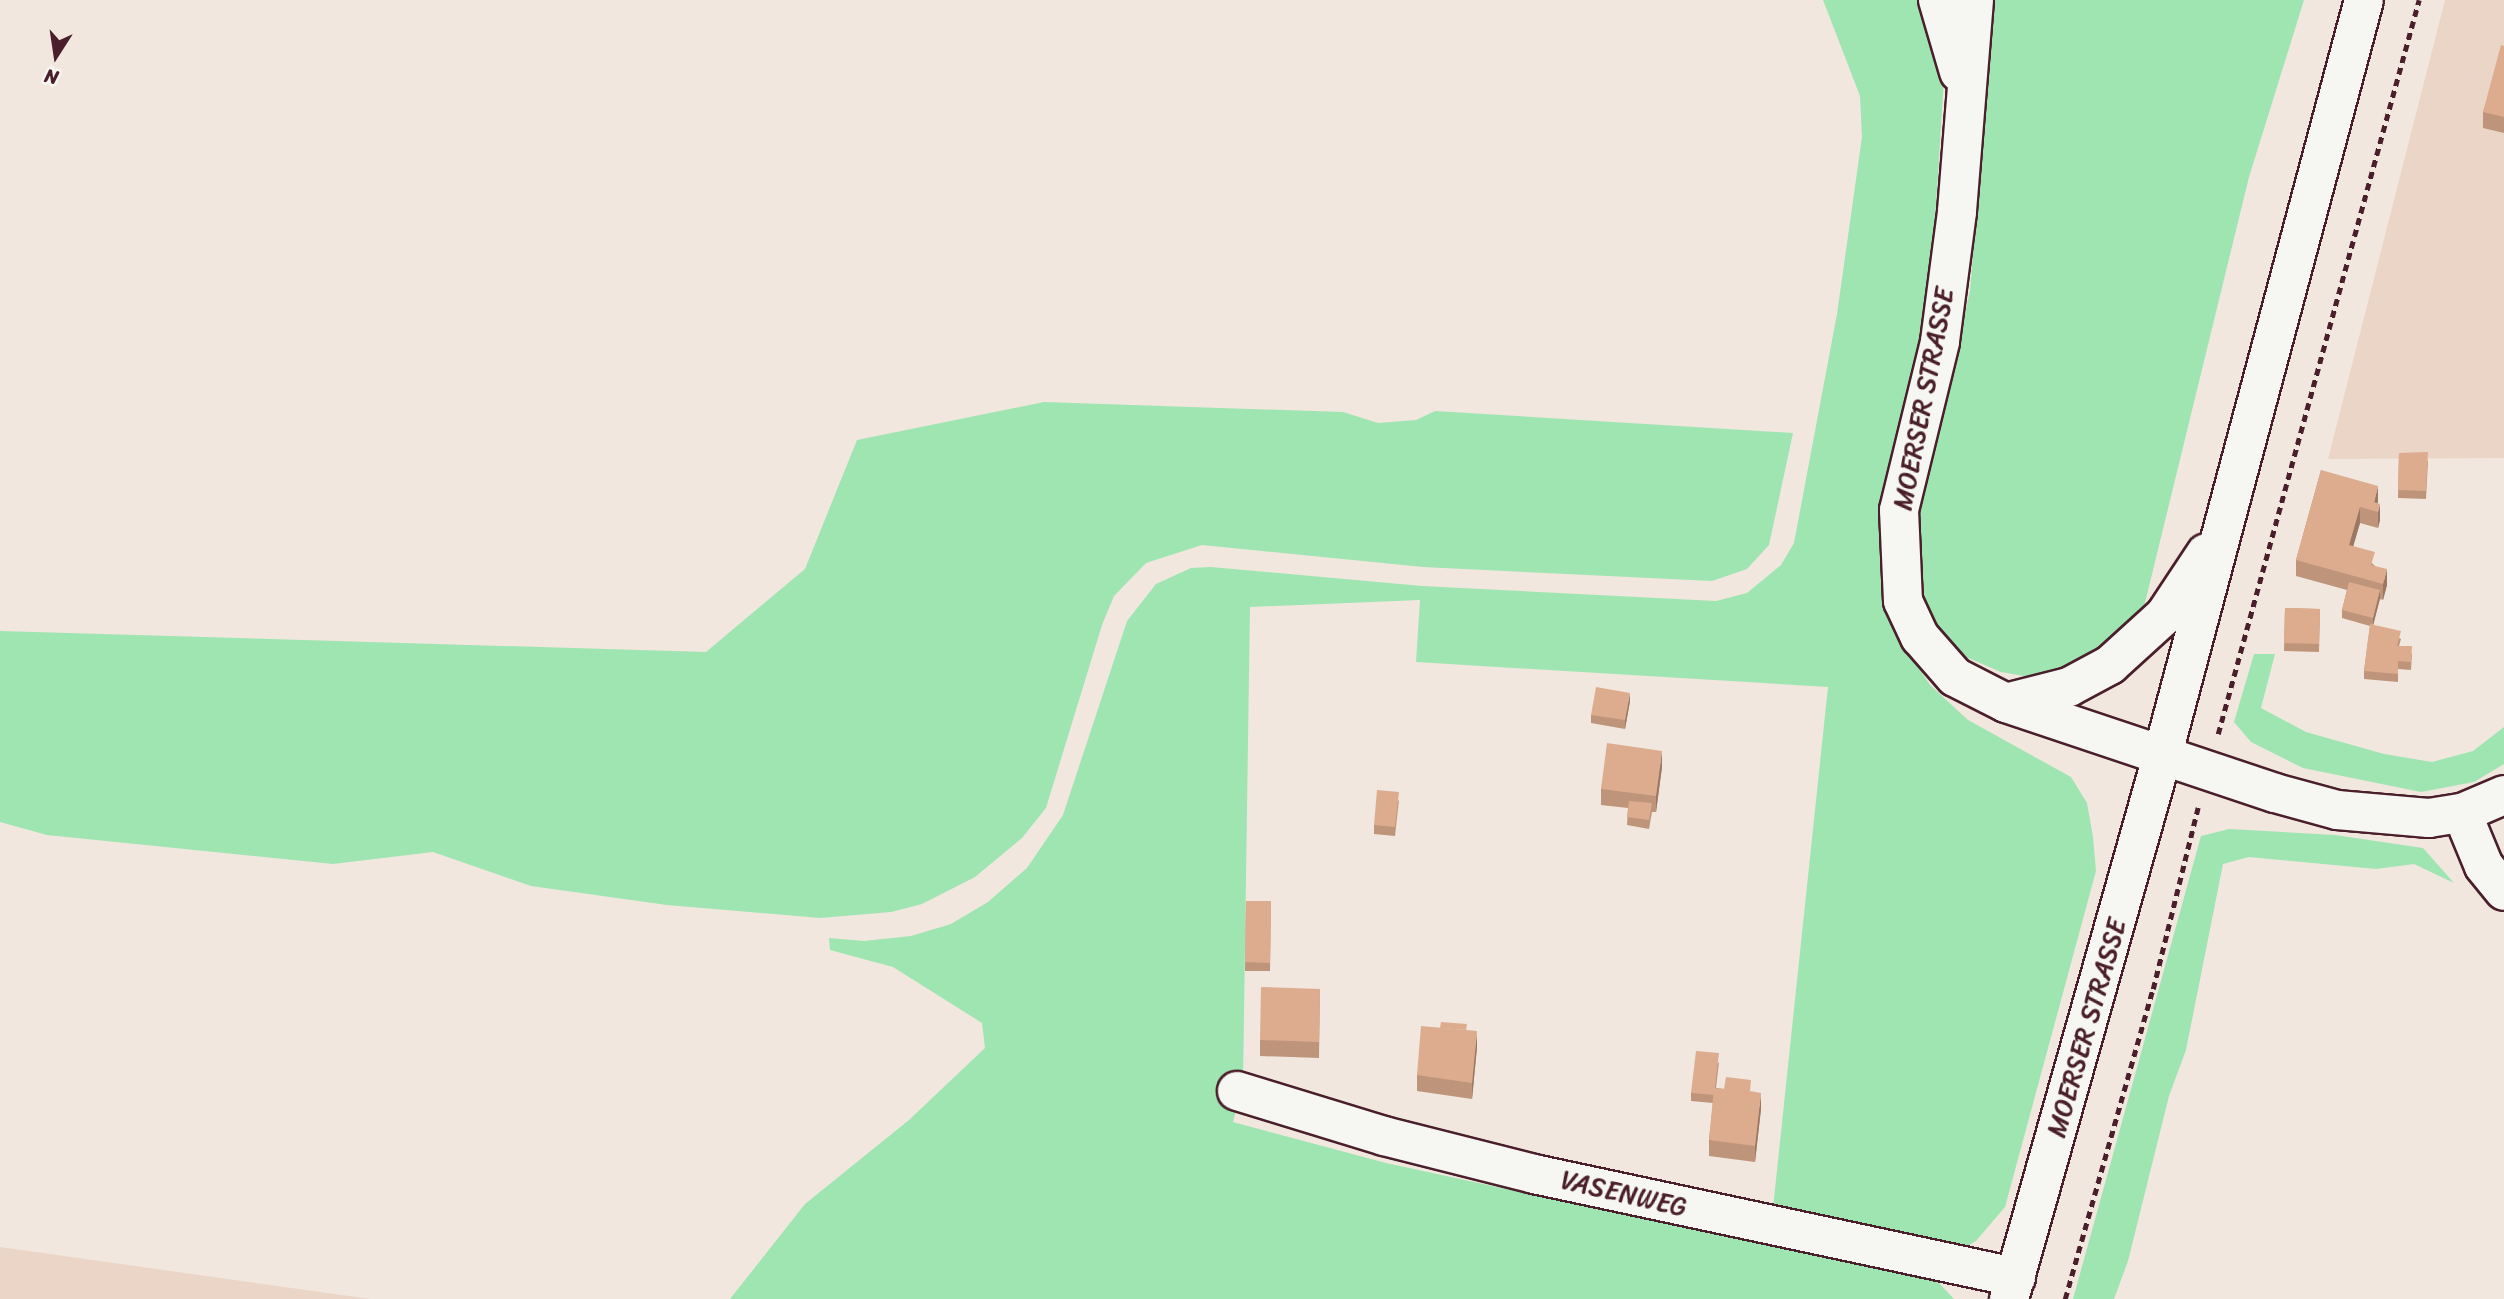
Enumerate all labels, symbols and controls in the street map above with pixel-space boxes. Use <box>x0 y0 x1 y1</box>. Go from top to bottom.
north arrow <box>21 21 91 91</box>
text: N <box>42 60 61 95</box>
street label: MOERSER STRASSE <box>1887 284 1961 514</box>
street label: MOERSER STRASSE <box>2040 914 2134 1142</box>
street label: VASENWEG <box>1558 1164 1690 1224</box>

